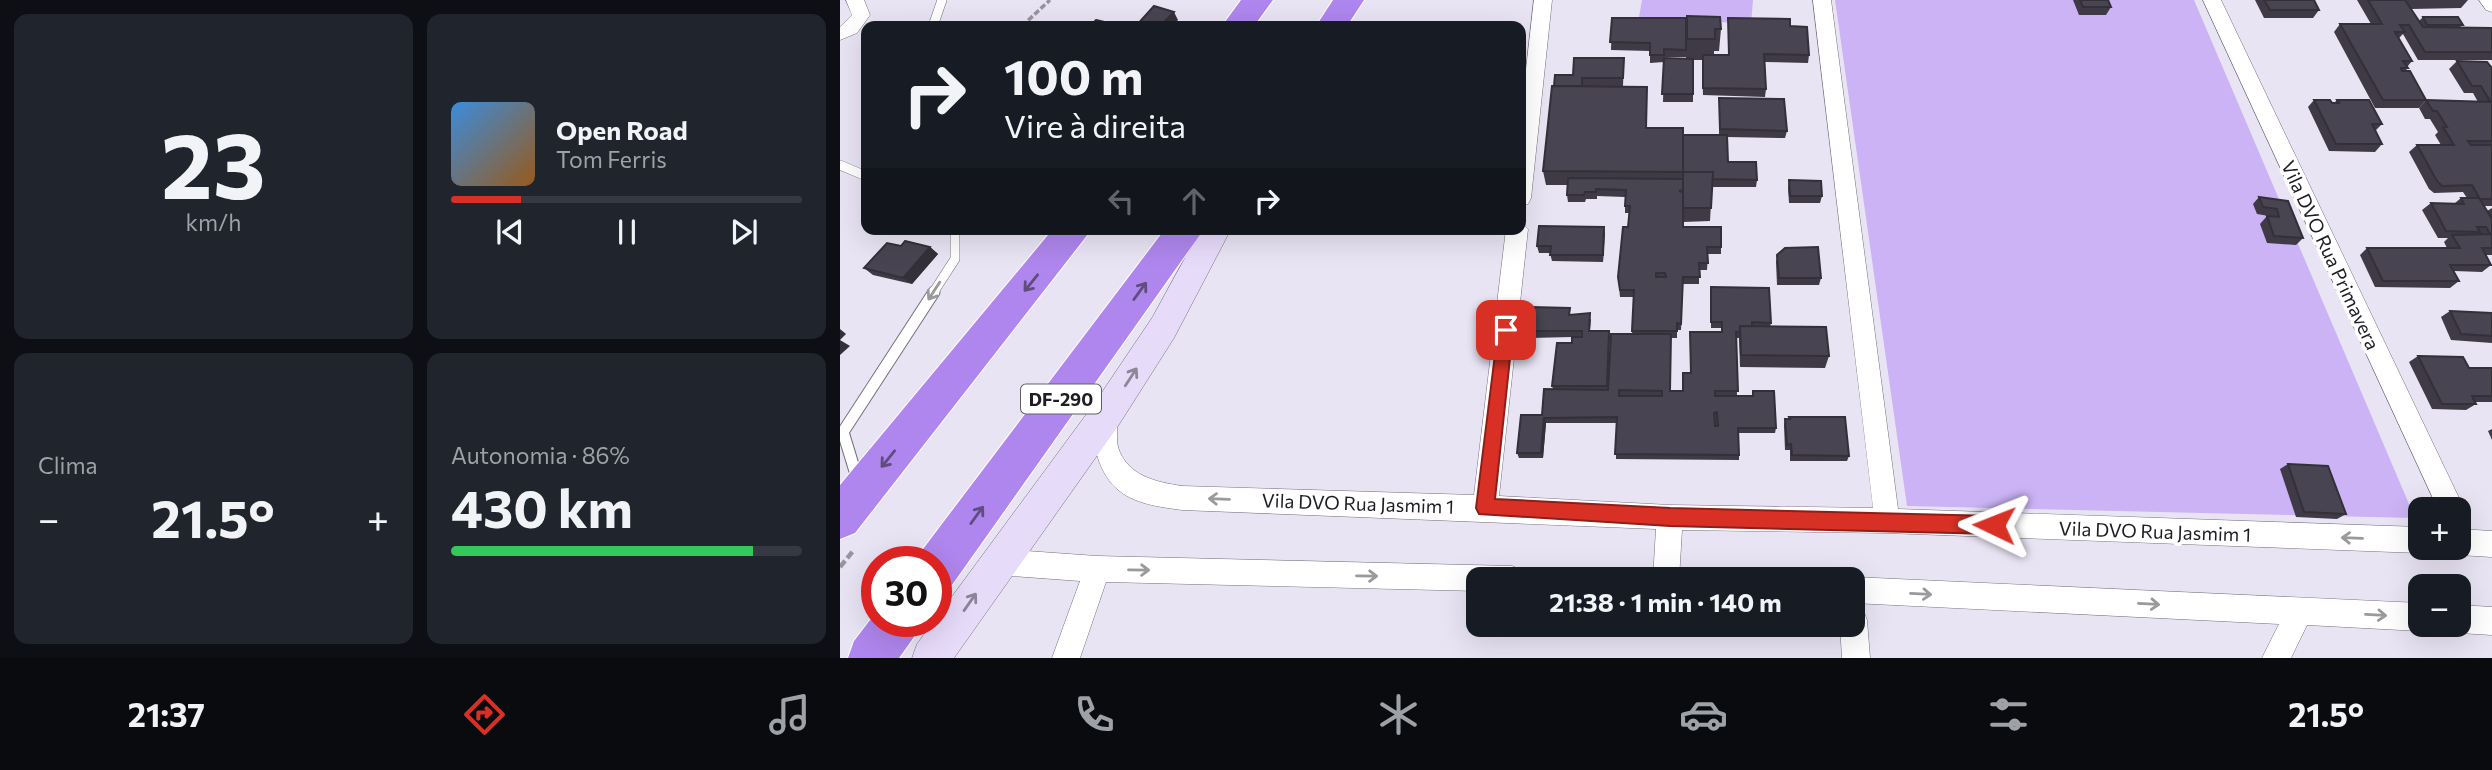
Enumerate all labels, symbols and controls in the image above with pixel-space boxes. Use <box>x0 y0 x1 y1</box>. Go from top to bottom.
text: 100 m <box>1004 45 1143 105</box>
icon: right <box>889 49 980 140</box>
text: Vire à direita <box>1004 105 1186 145</box>
text: 23 <box>161 106 266 218</box>
text: Open Road <box>556 114 688 145</box>
text: Tom Ferris <box>556 145 667 173</box>
street label: Vila DVO Rua Primavera <box>2277 157 2385 353</box>
icon: left <box>1102 182 1140 220</box>
icon: ahead <box>1175 182 1213 220</box>
icon: right <box>1248 182 1286 220</box>
text: km/h <box>186 208 241 236</box>
icon: previous <box>491 213 529 251</box>
icon: pause <box>608 213 646 251</box>
icon: next <box>725 213 763 251</box>
one-way arrow <box>1024 273 1039 291</box>
one-way arrow <box>927 281 941 301</box>
one-way arrow <box>1133 283 1148 301</box>
pin <box>1476 300 1536 360</box>
icon: arrive <box>1487 311 1525 349</box>
one-way arrow <box>1124 368 1138 387</box>
road number: DF-290 <box>1021 384 1101 414</box>
text: Autonomia · 86% <box>451 441 630 469</box>
one-way arrow <box>880 450 896 468</box>
text: Clima <box>38 451 98 479</box>
text: 430 km <box>451 475 633 539</box>
text: 21.5° <box>151 485 275 549</box>
street label: Vila DVO Rua Jasmim 1 <box>1261 488 1455 518</box>
position arrow <box>1957 488 2031 562</box>
one-way arrow <box>1208 492 1231 506</box>
text: − <box>38 494 60 541</box>
text: + <box>367 494 389 541</box>
map controls <box>2408 497 2471 637</box>
button: + <box>2408 497 2471 560</box>
one-way arrow <box>969 505 984 524</box>
street label: Vila DVO Rua Jasmim 1 <box>2058 516 2252 546</box>
one-way arrow <box>2341 531 2364 544</box>
speed limit sign: 30 <box>861 546 952 637</box>
one-way arrow <box>1128 563 1151 577</box>
one-way arrow <box>1355 569 1378 582</box>
button: − <box>2408 574 2471 637</box>
text: 21:38 · 1 min · 140 m <box>1549 586 1782 617</box>
one-way arrow <box>1910 587 1933 600</box>
one-way arrow <box>963 593 977 612</box>
one-way arrow <box>2137 598 2160 611</box>
one-way arrow <box>2364 609 2387 622</box>
icon: directions <box>460 690 509 739</box>
icon: music <box>765 690 814 739</box>
icon: phone <box>1070 690 1119 739</box>
icon: climate <box>1374 690 1423 739</box>
icon: car <box>1679 690 1728 739</box>
icon: filters <box>1984 690 2033 739</box>
text: 21:37 <box>128 694 205 734</box>
text: 21.5° <box>2288 694 2364 734</box>

